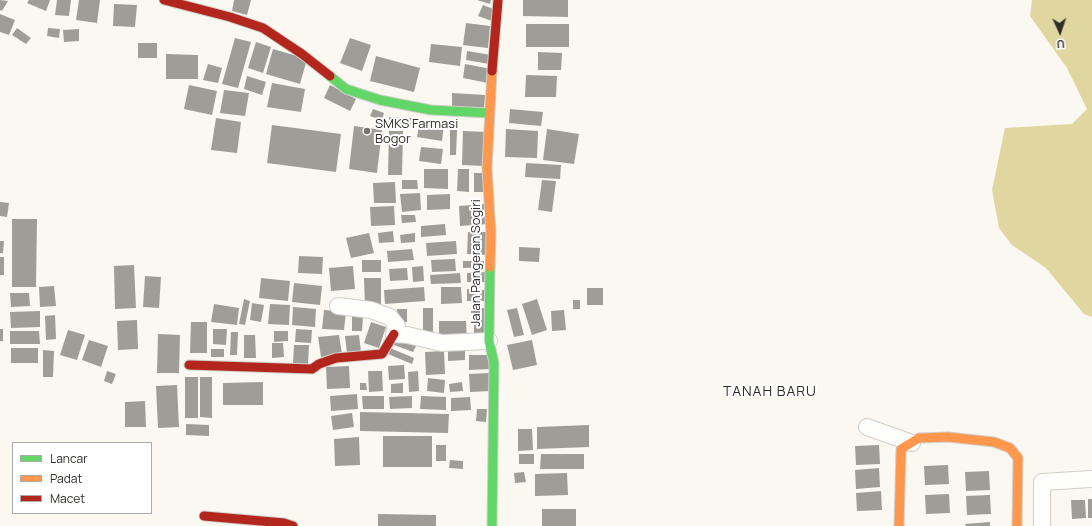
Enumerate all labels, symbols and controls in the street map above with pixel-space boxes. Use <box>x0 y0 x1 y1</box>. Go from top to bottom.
north arrow <box>1040 12 1080 52</box>
text: U <box>1056 37 1065 52</box>
place label: SMKS Farmasi Bogor <box>375 116 458 147</box>
marker: SMKS Farmasi Bogor <box>362 126 372 136</box>
street label: Jalan Pangeran Sogiri <box>468 199 484 327</box>
district label: TANAH BARU <box>723 384 817 400</box>
legend <box>12 442 152 514</box>
text: Lancar <box>50 450 87 467</box>
text: Padat <box>50 470 82 487</box>
text: Macet <box>50 490 85 507</box>

